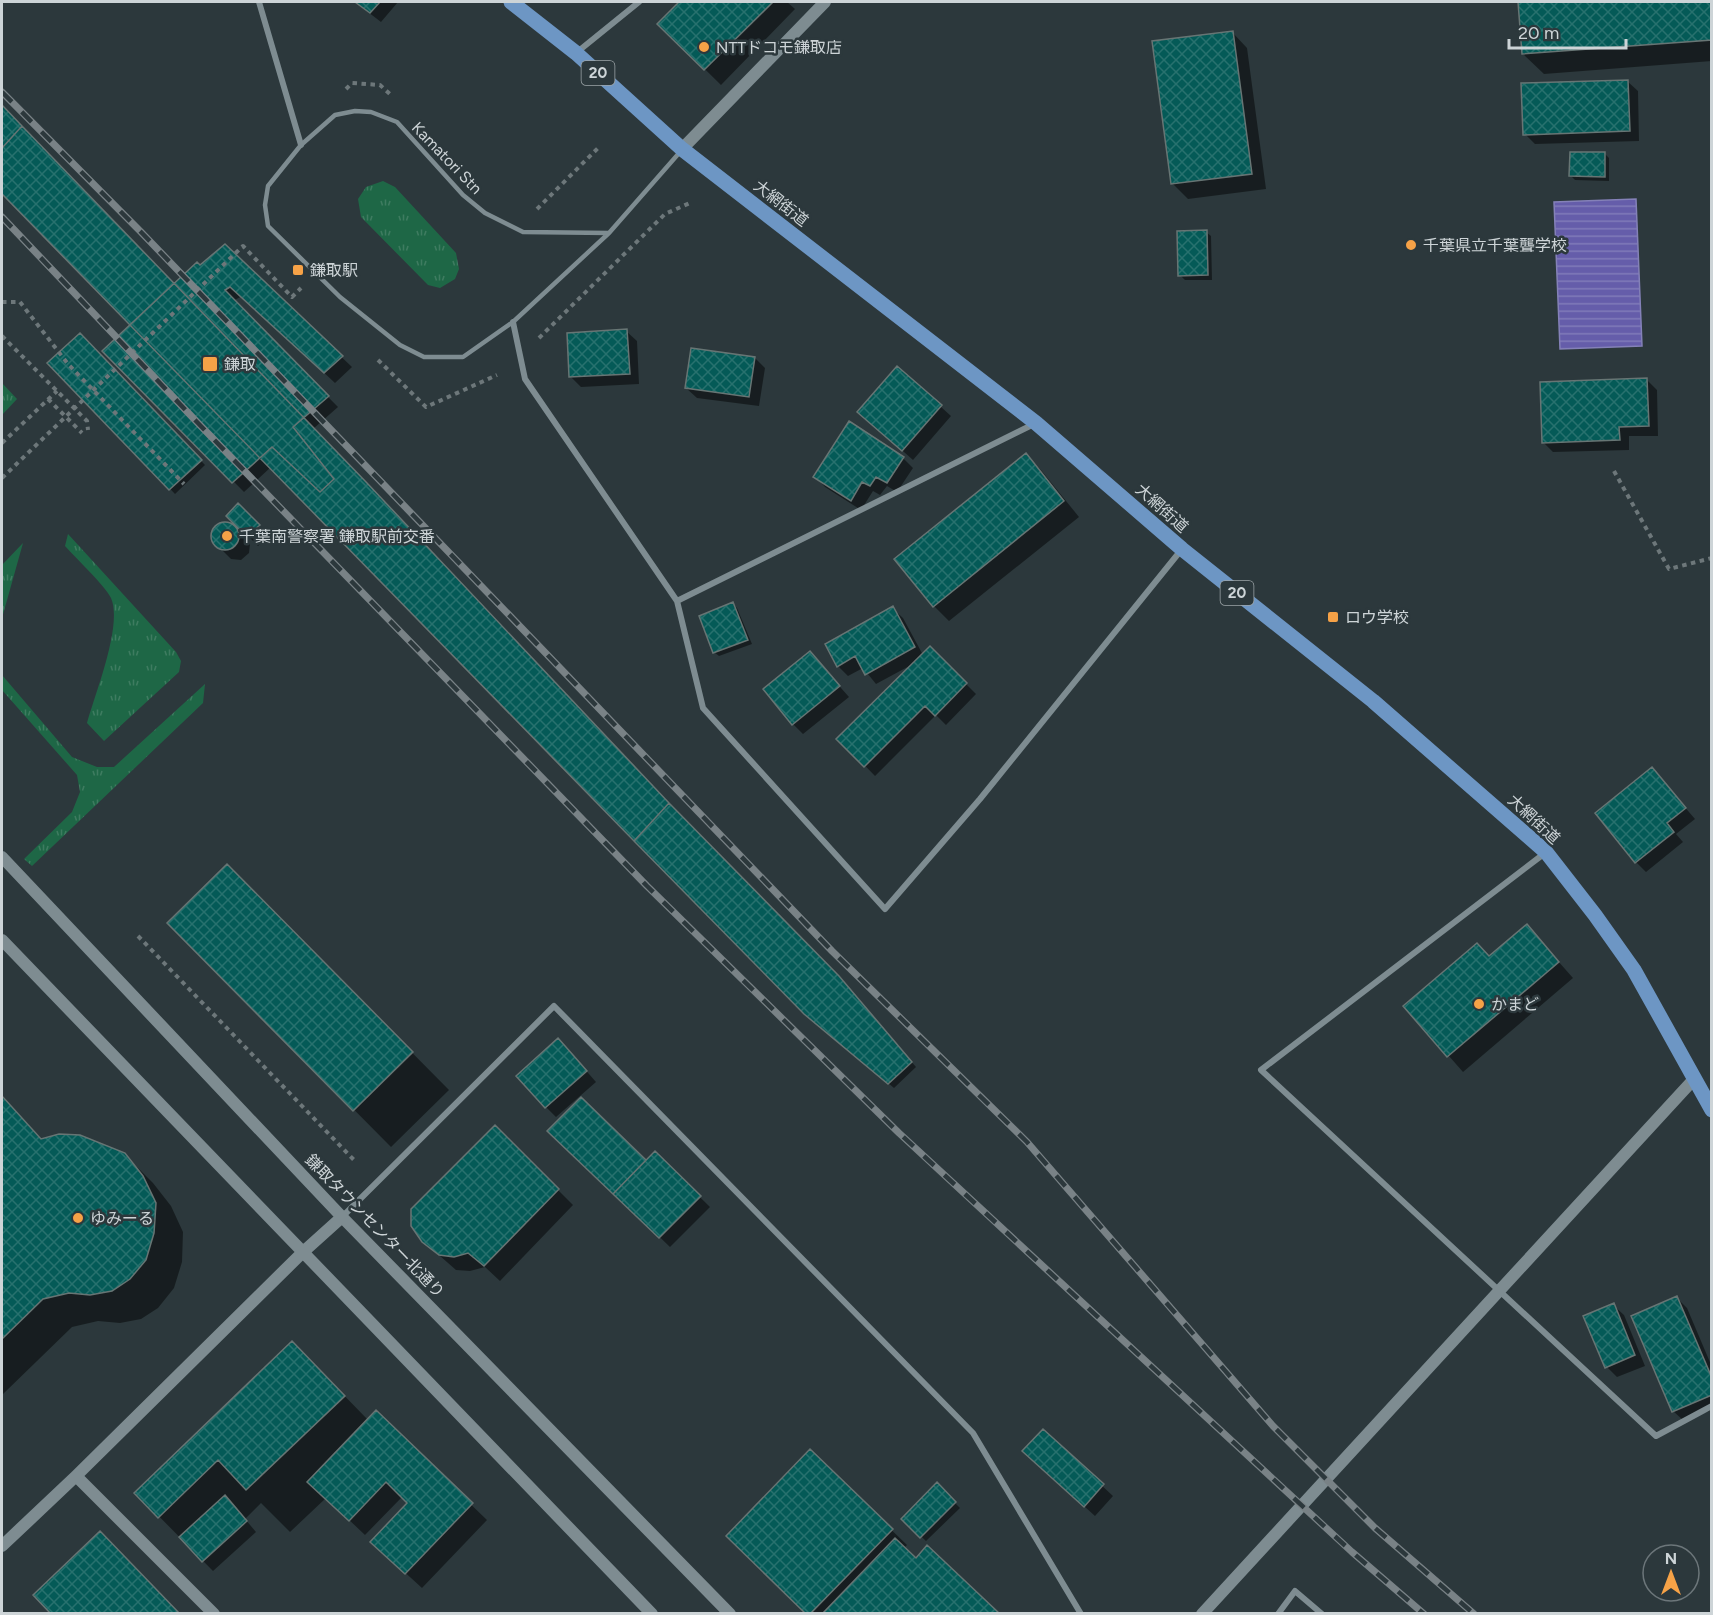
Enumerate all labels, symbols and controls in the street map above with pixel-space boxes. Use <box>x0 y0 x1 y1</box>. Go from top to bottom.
scale bar <box>1509 12 1626 50</box>
text: 20 m <box>1518 22 1559 44</box>
place label: NTTドコモ鎌取店 <box>716 38 842 57</box>
marker: NTTドコモ鎌取店 <box>697 40 711 54</box>
road number: 20 <box>582 61 614 85</box>
street label: Kamatori Stn <box>408 118 486 198</box>
street label: 大網街道 <box>750 176 812 230</box>
place label: 千葉県立千葉聾学校 <box>1423 236 1567 255</box>
marker: 千葉県立千葉聾学校 <box>1404 238 1418 252</box>
place label: 鎌取駅 <box>310 261 358 280</box>
marker: 鎌取駅 <box>291 263 305 277</box>
marker: 鎌取 <box>201 355 219 373</box>
place label: 鎌取 <box>224 355 256 374</box>
street label: 大網街道 <box>1132 480 1192 536</box>
place label: 千葉南警察署 鎌取駅前交番 <box>239 527 435 546</box>
marker: 千葉南警察署 鎌取駅前交番 <box>220 529 234 543</box>
road number: 20 <box>1220 581 1254 605</box>
place label: ロウ学校 <box>1345 608 1409 627</box>
marker: ロウ学校 <box>1326 610 1340 624</box>
street label: 大網街道 <box>1504 790 1564 848</box>
place label: かまど <box>1491 995 1539 1014</box>
marker: かまど <box>1472 997 1486 1011</box>
street label: 鎌取タウンセンター北通り <box>301 1150 449 1302</box>
place label: ゆみーる <box>90 1209 154 1228</box>
marker: ゆみーる <box>71 1211 85 1225</box>
north arrow <box>1641 1543 1701 1603</box>
text: N <box>1665 1549 1677 1568</box>

